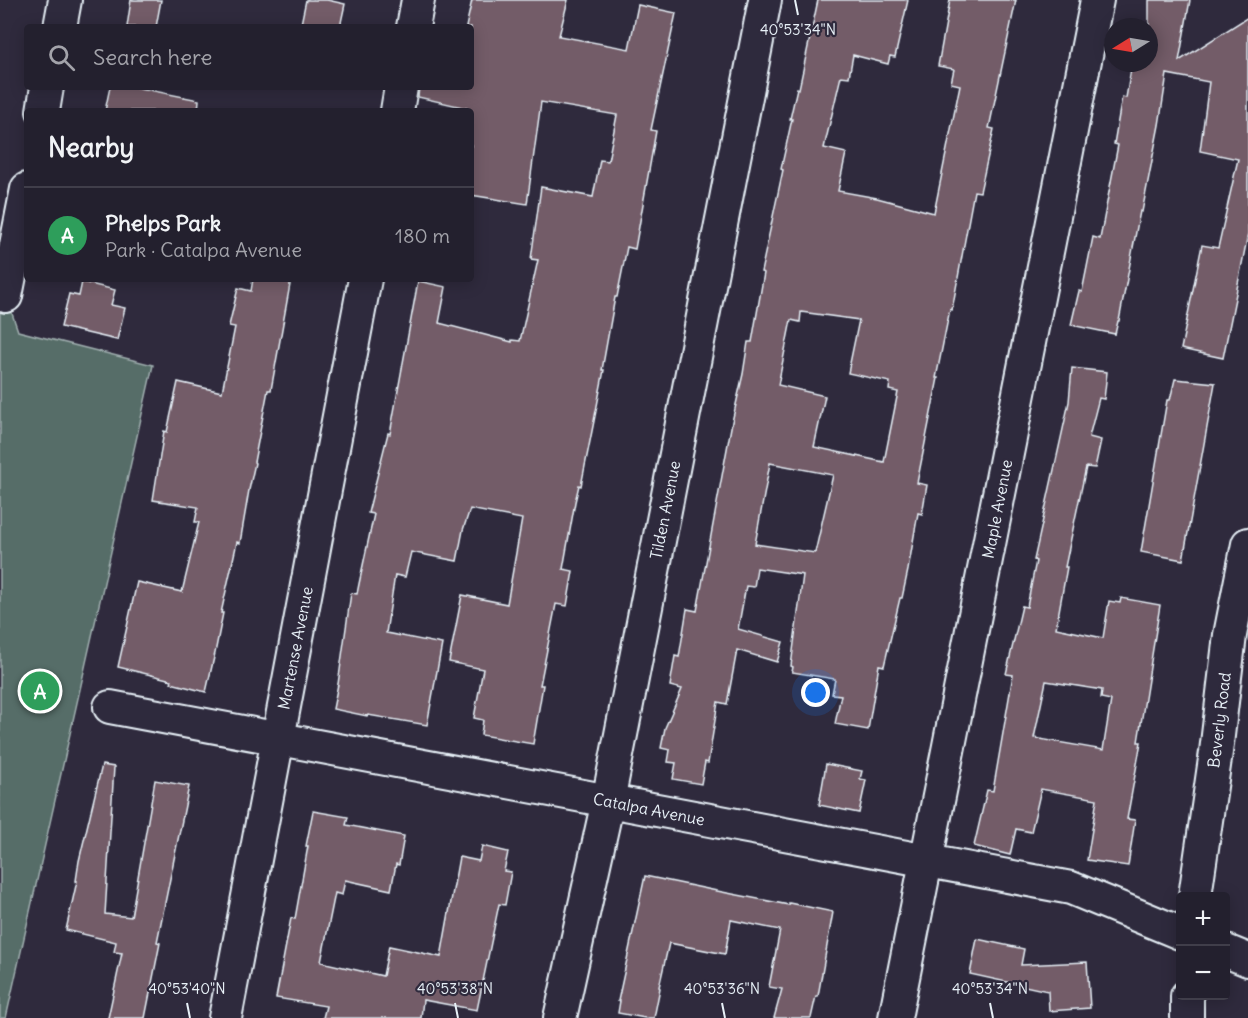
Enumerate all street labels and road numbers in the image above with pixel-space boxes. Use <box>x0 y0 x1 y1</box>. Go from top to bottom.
street label: Maple Avenue <box>978 458 1016 560</box>
street label: Tilden Avenue <box>646 459 684 561</box>
street label: Martense Avenue <box>273 585 317 711</box>
street label: Beverly Road <box>1203 671 1235 769</box>
street label: Catalpa Avenue <box>591 788 707 830</box>

